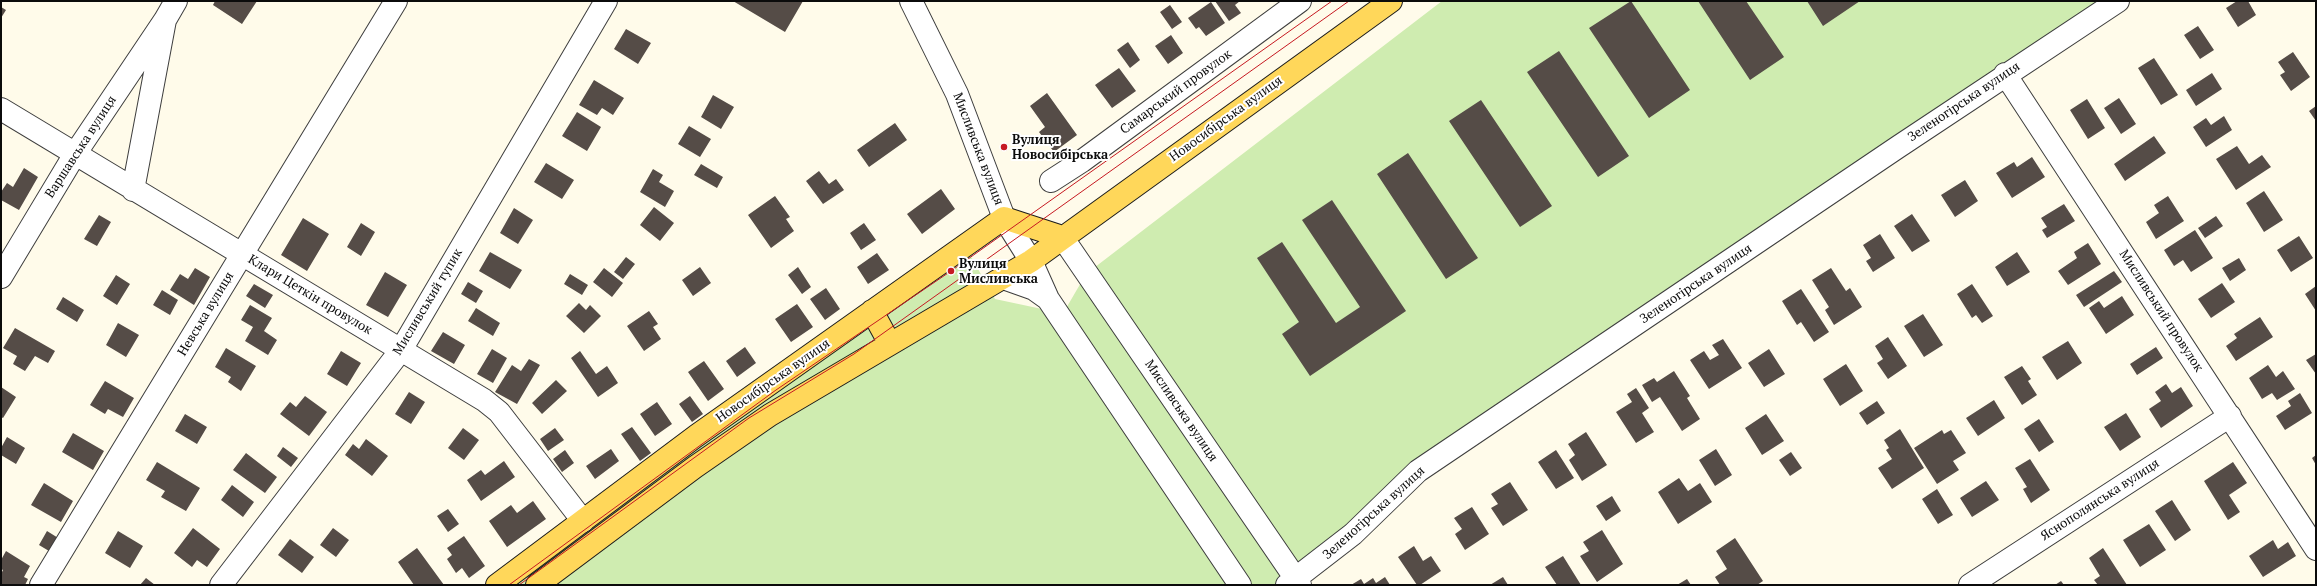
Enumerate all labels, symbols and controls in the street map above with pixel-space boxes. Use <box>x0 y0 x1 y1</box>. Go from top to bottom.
street label: Самарський провулок <box>1117 46 1235 138</box>
street label: Зеленогірська вулиця <box>1905 59 2023 145</box>
street label: Новосибірська вулиця <box>1167 73 1285 165</box>
street label: Мисливська вулиця <box>949 91 1007 207</box>
street label: Варшавська вулиця <box>42 93 120 201</box>
place label: Вулиця Новосибірська <box>1012 132 1108 163</box>
marker: Вулиця Новосибірська <box>999 142 1009 152</box>
street label: Зеленогірська вулиця <box>1637 241 1755 327</box>
street label: Мисливський тупик <box>390 246 466 358</box>
street label: Мисливський провулок <box>2116 247 2206 375</box>
street label: Клари Цеткін провулок <box>245 252 375 338</box>
place label: Вулиця Мисливська <box>959 256 1038 287</box>
marker: Вулиця Мисливська <box>946 266 956 276</box>
street label: Невська вулиця <box>175 269 237 359</box>
street label: Новосибірська вулиця <box>713 336 833 426</box>
street label: Мисливська вулиця <box>1141 357 1221 465</box>
street label: Яснополянська вулиця <box>2038 456 2162 544</box>
street label: Зеленогірська вулиця <box>1320 463 1428 563</box>

